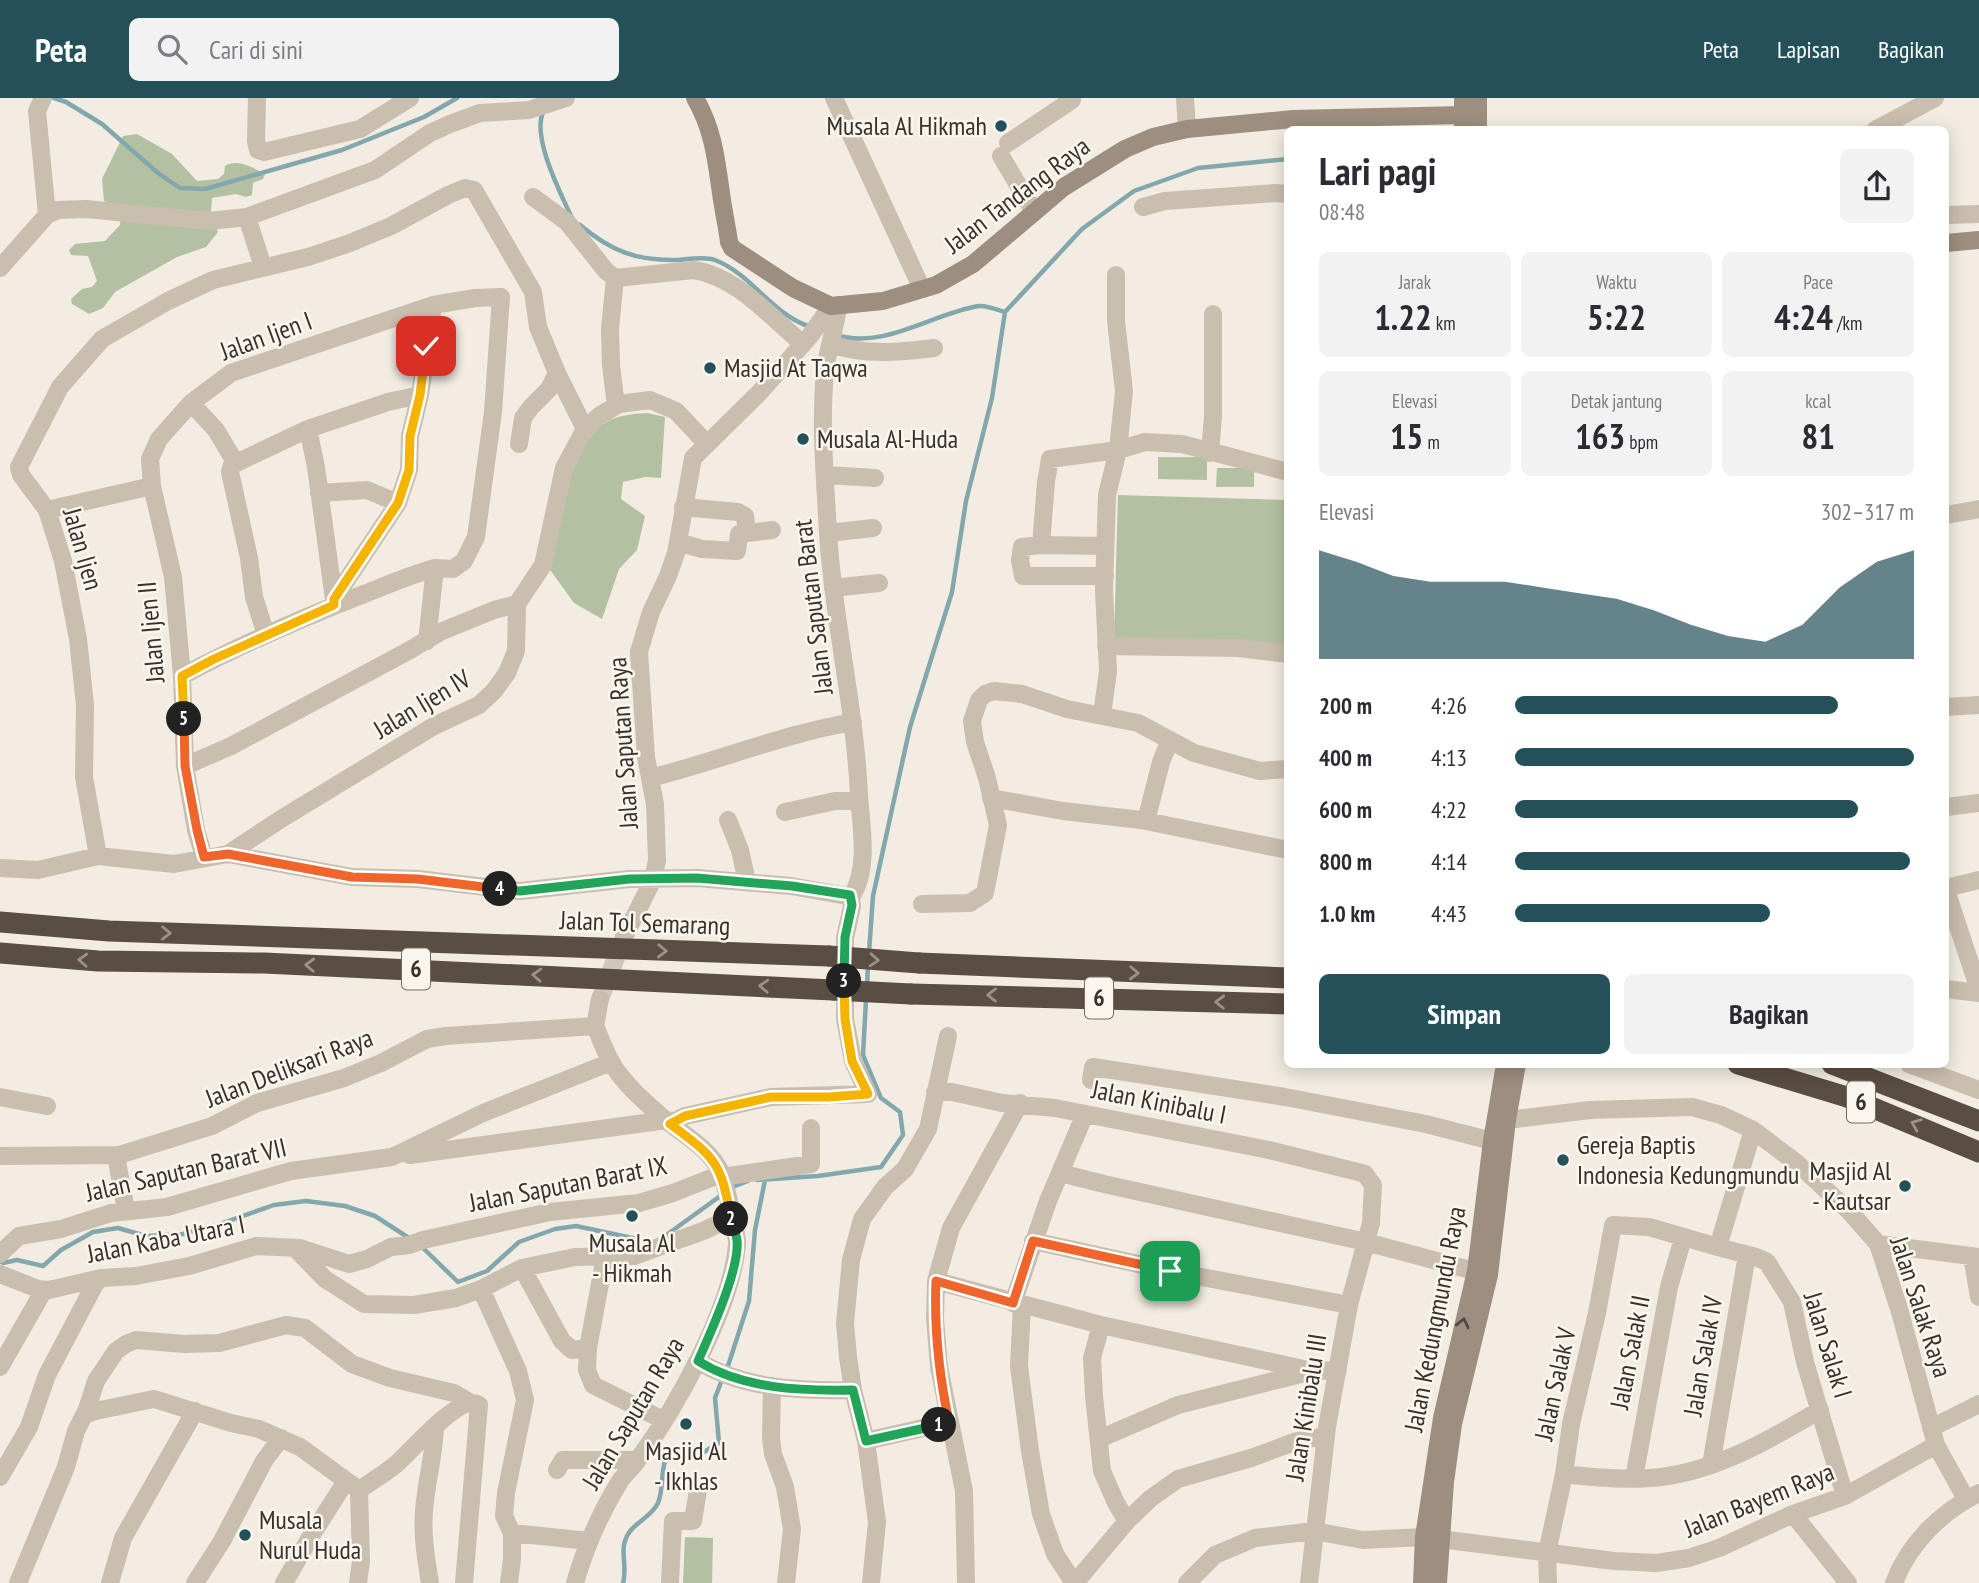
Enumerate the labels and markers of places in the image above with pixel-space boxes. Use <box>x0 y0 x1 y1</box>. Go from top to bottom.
place label: Musala Al Hikmah <box>826 109 987 142</box>
marker: Musala Al Hikmah <box>993 118 1009 134</box>
pin <box>396 316 456 376</box>
place label: Masjid At Taqwa <box>724 351 868 384</box>
marker: Masjid At Taqwa <box>702 360 718 376</box>
place label: Musala Al-Huda <box>817 422 958 455</box>
marker: Musala Al-Huda <box>795 431 811 447</box>
pin: 5 <box>166 702 202 736</box>
pin: 4 <box>482 872 518 906</box>
pin: 3 <box>826 964 862 998</box>
place label: Gereja Baptis Indonesia Kedungmundu <box>1577 1128 1799 1191</box>
marker: Gereja Baptis Indonesia Kedungmundu <box>1555 1152 1571 1168</box>
place label: Masjid Al - Kautsar <box>1810 1154 1891 1217</box>
marker: Masjid Al - Kautsar <box>1897 1178 1913 1194</box>
pin: 2 <box>714 1202 748 1236</box>
marker: Musala Al - Hikmah <box>624 1208 640 1224</box>
place label: Musala Al - Hikmah <box>589 1226 675 1289</box>
pin <box>1140 1241 1200 1301</box>
pin: 1 <box>922 1408 956 1442</box>
marker: Masjid Al - Ikhlas <box>678 1416 694 1432</box>
place label: Masjid Al - Ikhlas <box>645 1434 727 1497</box>
place label: Musala Nurul Huda <box>259 1503 361 1566</box>
marker: Musala Nurul Huda <box>237 1527 253 1543</box>

